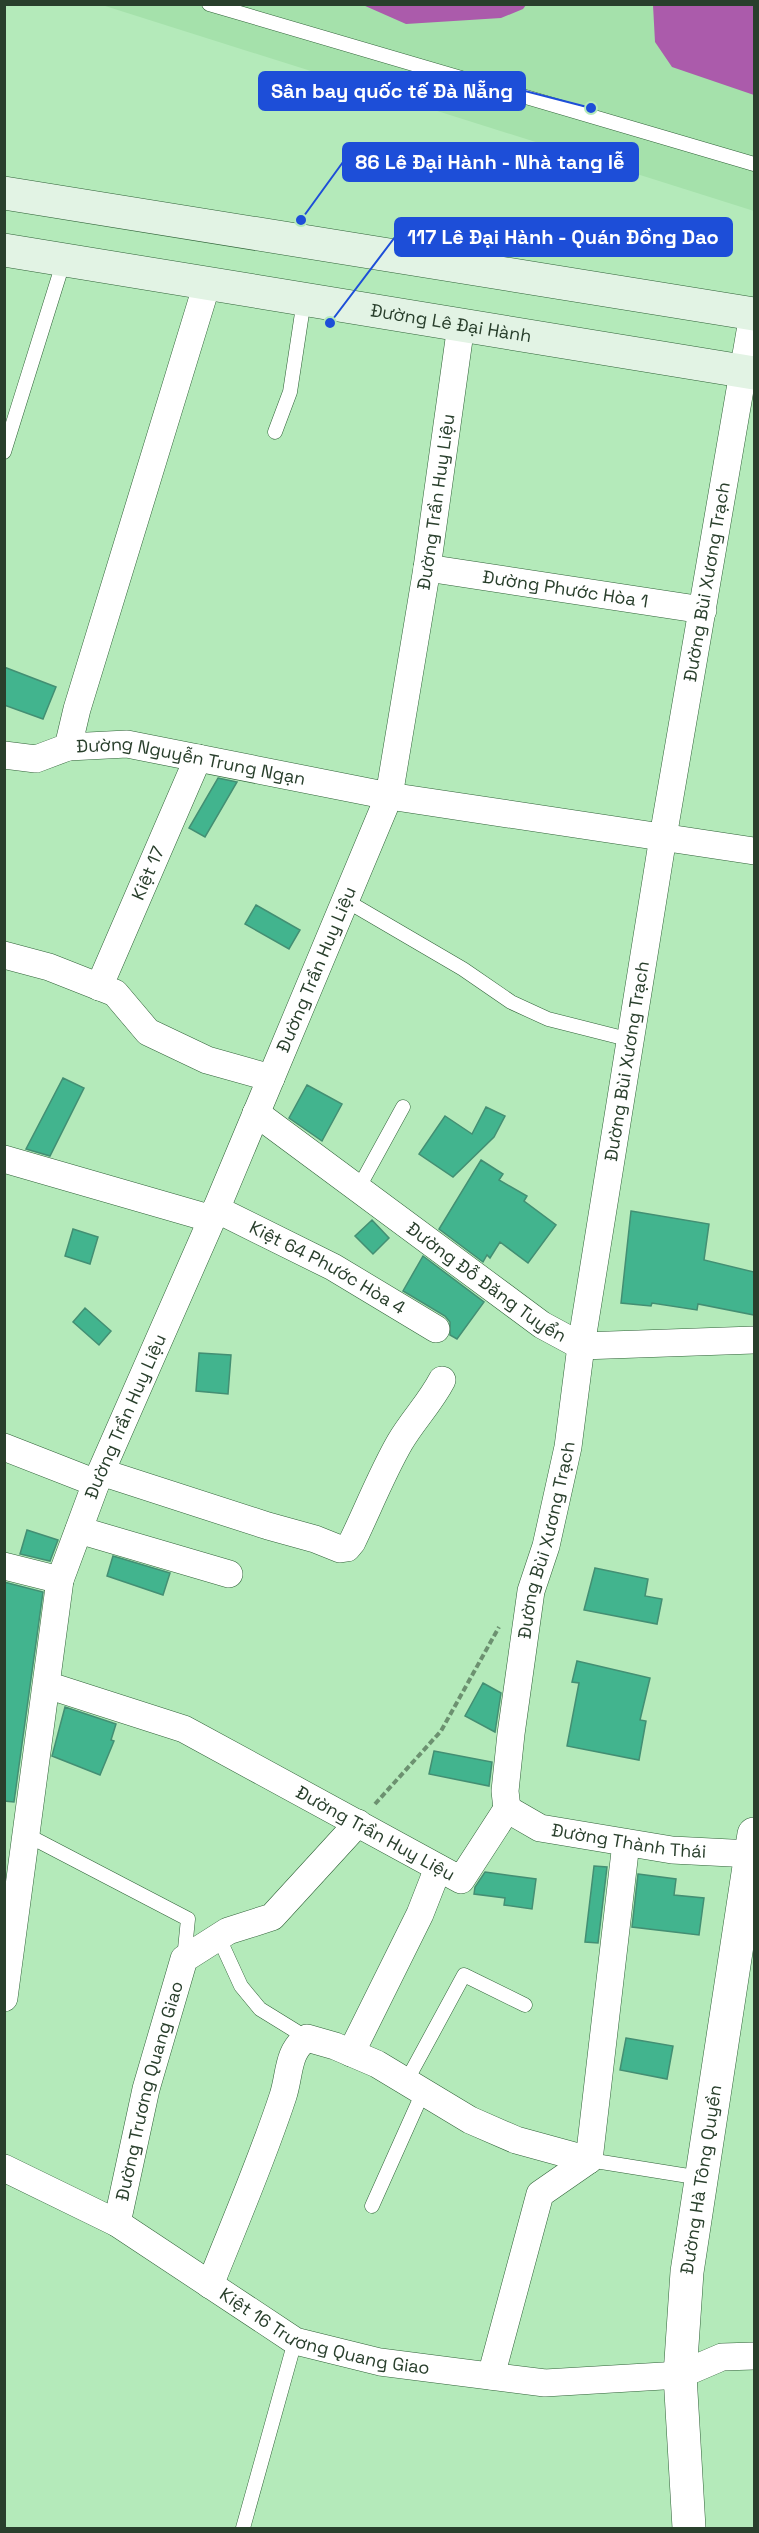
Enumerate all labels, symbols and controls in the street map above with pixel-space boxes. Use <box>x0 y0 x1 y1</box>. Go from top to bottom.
callout: Sân bay quốc tế Đà Nẵng <box>259 72 525 110</box>
text: Sân bay quốc tế Đà Nẵng <box>271 78 513 104</box>
callout: 86 Lê Đại Hành - Nhà tang lễ <box>343 143 638 181</box>
text: 86 Lê Đại Hành - Nhà tang lễ <box>355 149 625 175</box>
callout: 117 Lê Đại Hành - Quán Đồng Dao <box>395 218 732 256</box>
text: 117 Lê Đại Hành - Quán Đồng Dao <box>407 224 719 250</box>
street label: Đường Lê Đại Hành <box>369 298 533 347</box>
street label: Đường Trần Huy Liệu <box>412 412 459 592</box>
street label: Đường Bùi Xương Trạch <box>678 480 735 683</box>
street label: Đường Phước Hòa 1 <box>481 565 650 613</box>
street label: Đường Nguyễn Trung Ngạn <box>76 731 308 790</box>
street label: Kiệt 17 <box>126 843 169 903</box>
street label: Đường Trần Huy Liệu <box>271 883 361 1056</box>
street label: Đường Bùi Xương Trạch <box>599 959 654 1163</box>
street label: Kiệt 64 Phước Hòa 4 <box>246 1215 410 1319</box>
street label: Đường Đỗ Đăng Tuyển <box>402 1217 570 1347</box>
street label: Đường Trần Huy Liệu <box>79 1330 171 1502</box>
street label: Đường Bùi Xương Trạch <box>512 1440 580 1640</box>
street label: Đường Trần Huy Liệu <box>292 1780 459 1886</box>
street label: Đường Thành Thái <box>550 1818 707 1863</box>
street label: Đường Trương Quang Giao <box>110 1978 188 2203</box>
street label: Đường Hà Tông Quyền <box>675 2083 726 2276</box>
street label: Kiệt 16 Trương Quang Giao <box>216 2282 431 2379</box>

